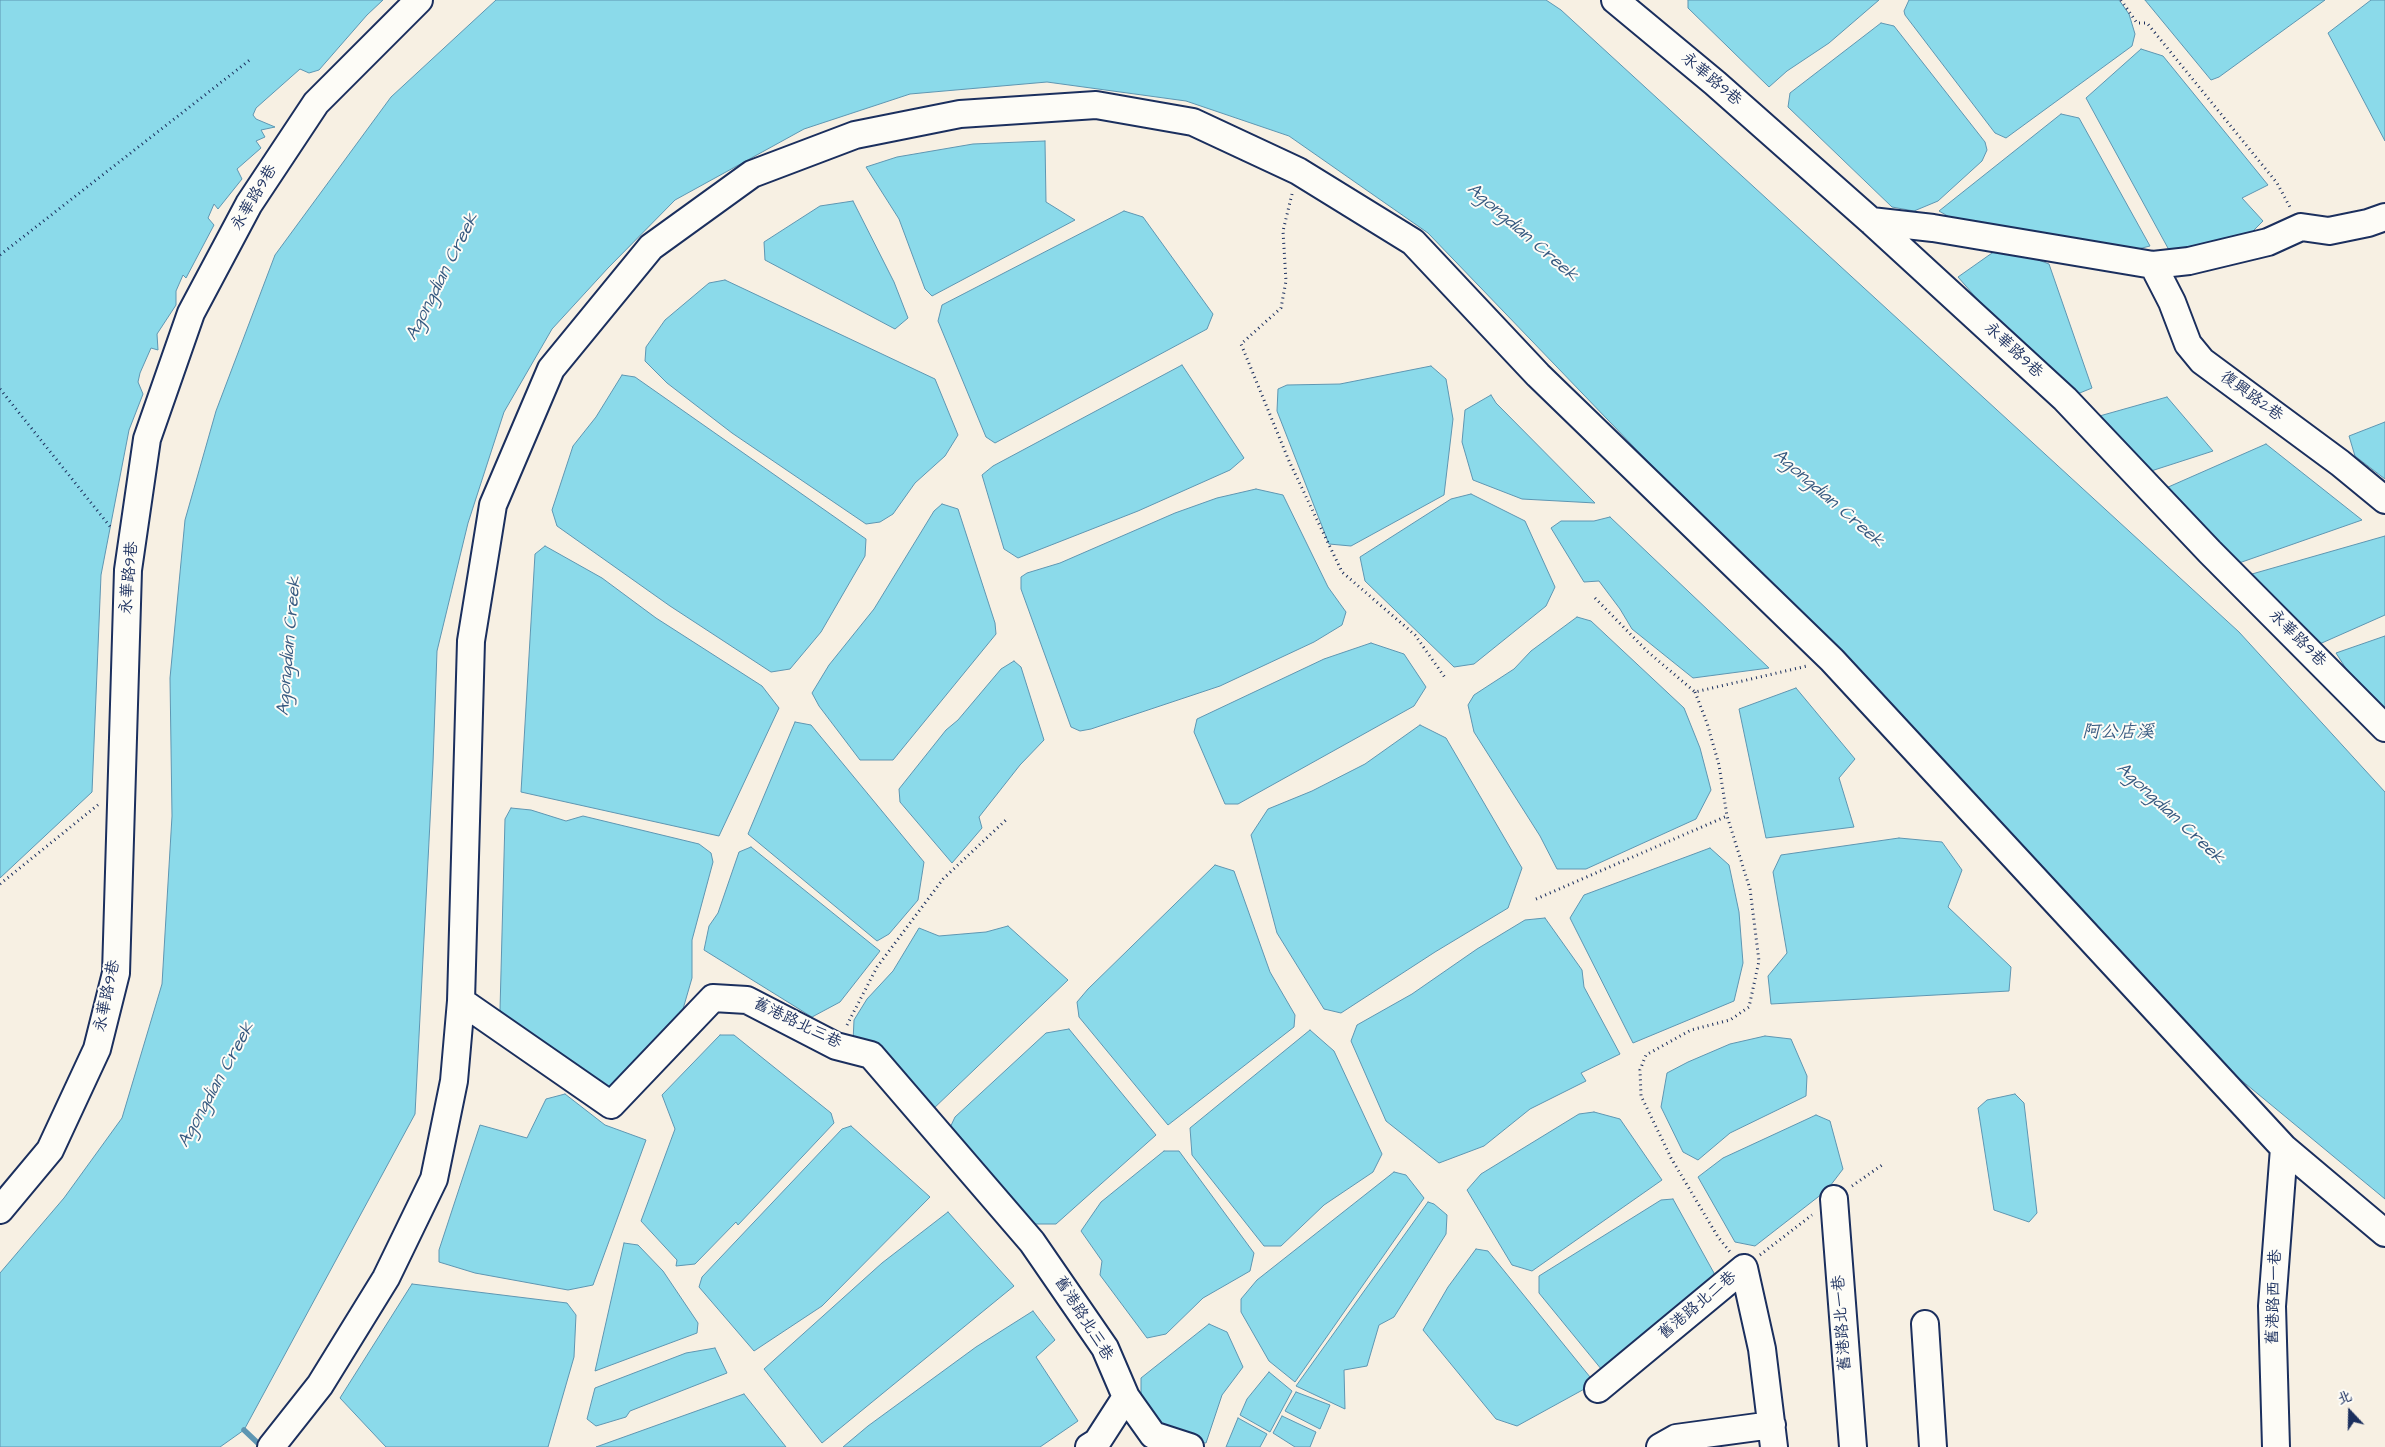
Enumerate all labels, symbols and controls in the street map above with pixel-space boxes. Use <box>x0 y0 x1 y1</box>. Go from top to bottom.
street label: 永華路9巷 <box>1677 49 1745 111</box>
street label: 永華路9巷 <box>228 162 282 234</box>
water label: Agongdian Creek <box>1462 179 1582 287</box>
water label: Agongdian Creek <box>402 210 484 344</box>
street label: 永華路9巷 <box>1980 319 2046 383</box>
street label: 復興路2巷 <box>2216 368 2286 426</box>
water label: Agongdian Creek <box>1768 445 1888 553</box>
street label: 永華路9巷 <box>117 541 143 615</box>
water label: Agongdian Creek <box>273 575 307 717</box>
street label: 永華路9巷 <box>2264 606 2330 672</box>
water label: 阿公店溪 <box>2082 722 2154 744</box>
water label: Agongdian Creek <box>2112 758 2228 870</box>
street label: 永華路9巷 <box>91 958 125 1034</box>
street label: 舊港路北三巷 <box>750 994 844 1054</box>
water label: Agongdian Creek <box>174 1019 260 1151</box>
street label: 舊港路西一巷 <box>2264 1249 2286 1345</box>
street label: 舊港路北二巷 <box>1655 1268 1741 1344</box>
street label: 舊港路北三巷 <box>1049 1273 1117 1365</box>
street label: 舊港路北一巷 <box>1830 1274 1856 1372</box>
text: 北 <box>2335 1386 2355 1410</box>
north arrow <box>2325 1387 2375 1437</box>

